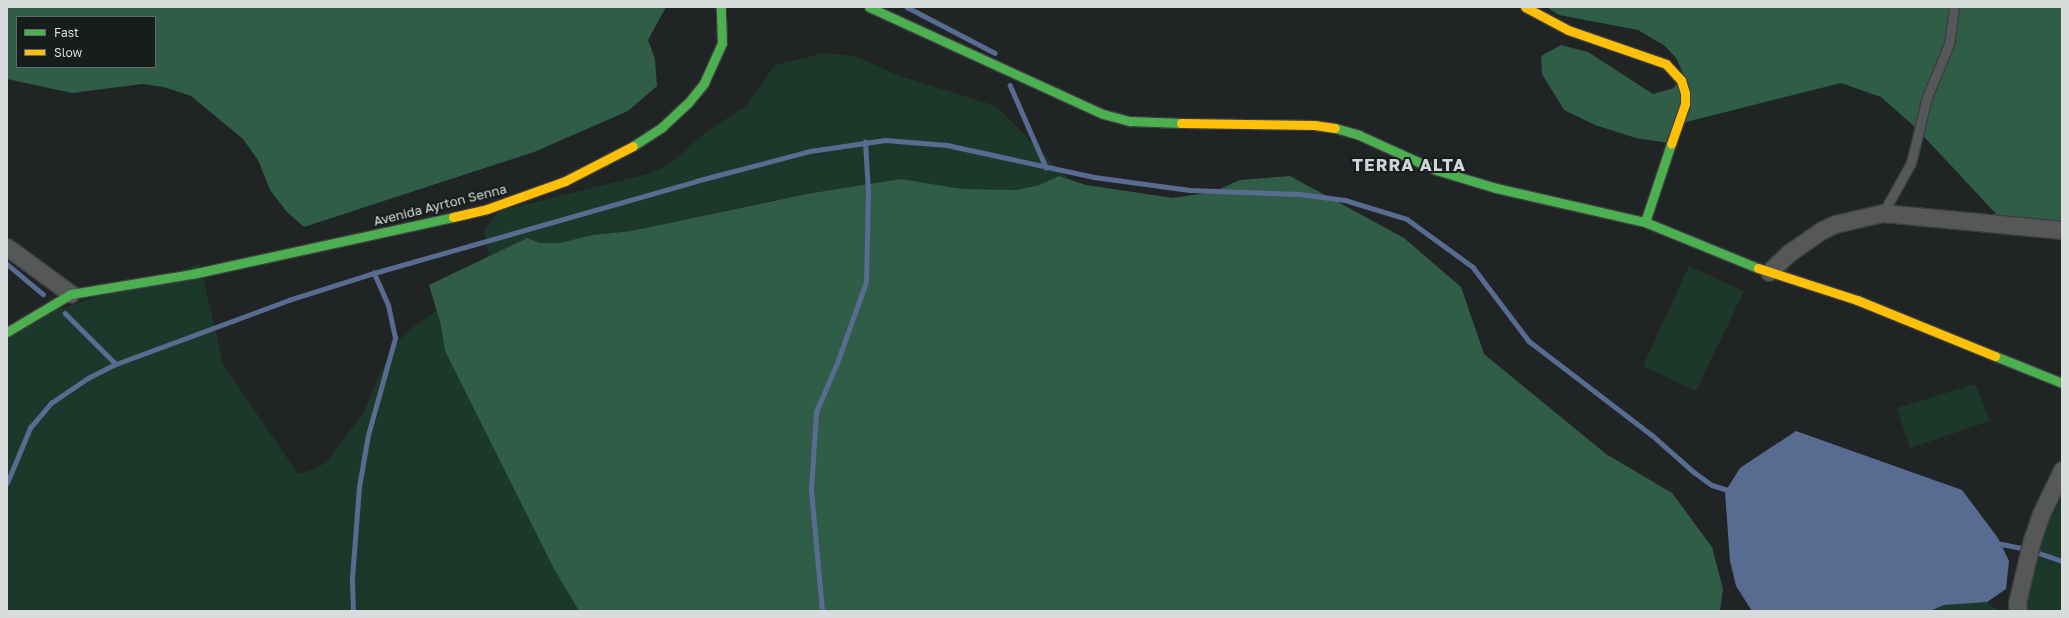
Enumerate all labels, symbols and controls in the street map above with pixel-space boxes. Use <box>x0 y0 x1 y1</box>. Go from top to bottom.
legend <box>16 16 156 68</box>
text: Fast <box>54 25 79 40</box>
text: Slow <box>54 45 82 60</box>
district label: TERRA ALTA <box>1352 155 1466 175</box>
street label: Avenida Ayrton Senna <box>372 181 508 229</box>

